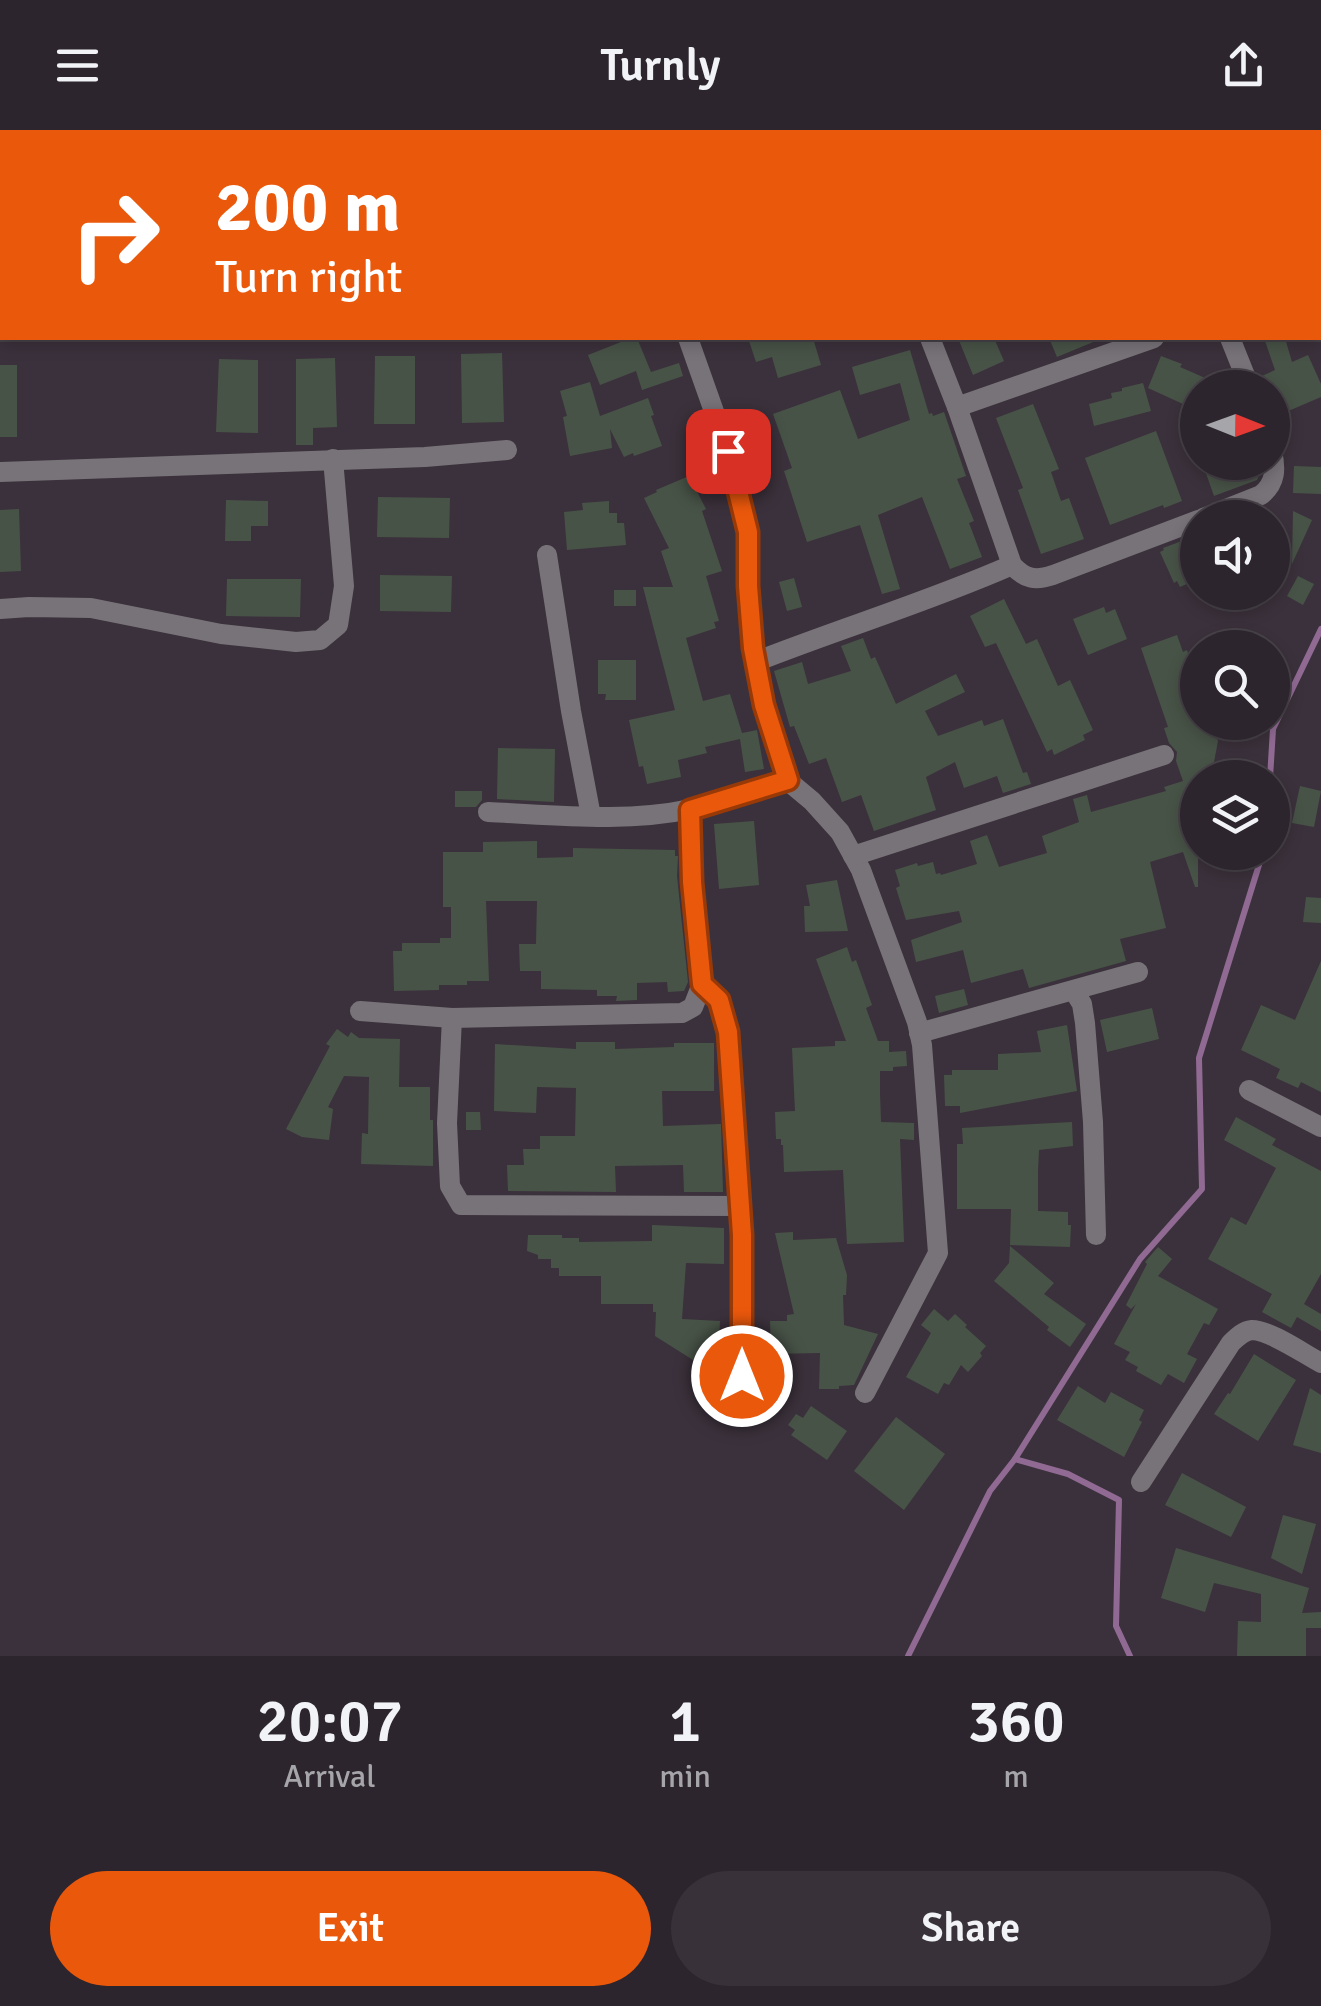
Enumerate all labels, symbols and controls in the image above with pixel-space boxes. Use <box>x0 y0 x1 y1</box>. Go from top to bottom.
icon: menu <box>50 38 105 93</box>
text: Turnly <box>600 38 721 93</box>
icon: share <box>1216 38 1271 93</box>
text: 200 m <box>215 164 400 250</box>
icon: right <box>50 170 180 300</box>
text: Turn right <box>215 250 403 305</box>
north arrow <box>1180 370 1290 480</box>
map controls <box>1180 370 1290 870</box>
pin <box>686 409 771 494</box>
icon: arrive <box>701 424 756 479</box>
button: sound <box>1180 500 1290 610</box>
button: search <box>1180 630 1290 740</box>
button: layers <box>1180 760 1290 870</box>
position arrow <box>690 1324 794 1428</box>
text: 20:07 <box>256 1685 403 1759</box>
text: 1 <box>669 1685 701 1759</box>
text: 360 <box>967 1685 1065 1759</box>
text: Arrival <box>284 1757 376 1796</box>
text: min <box>659 1757 711 1796</box>
text: m <box>1003 1757 1029 1796</box>
button: Exit <box>50 1871 651 1986</box>
button: Share <box>671 1871 1271 1986</box>

